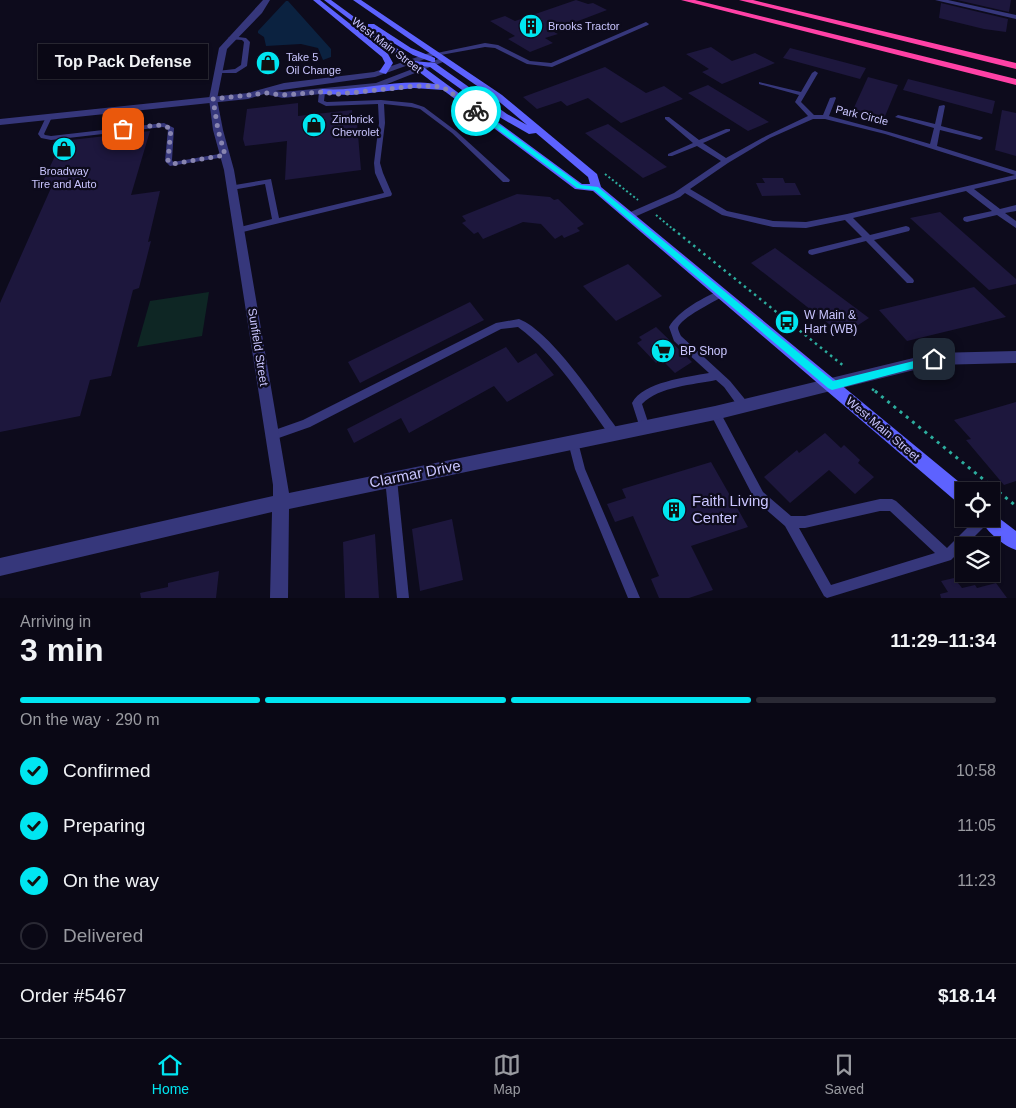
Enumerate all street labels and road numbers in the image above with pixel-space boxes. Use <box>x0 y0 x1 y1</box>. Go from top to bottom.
street label: West Main Street <box>350 15 424 75</box>
street label: Park Circle <box>834 103 890 127</box>
street label: Sunfield Street <box>245 307 271 388</box>
street label: West Main Street <box>843 394 923 464</box>
street label: Clarmar Drive <box>368 456 462 491</box>

